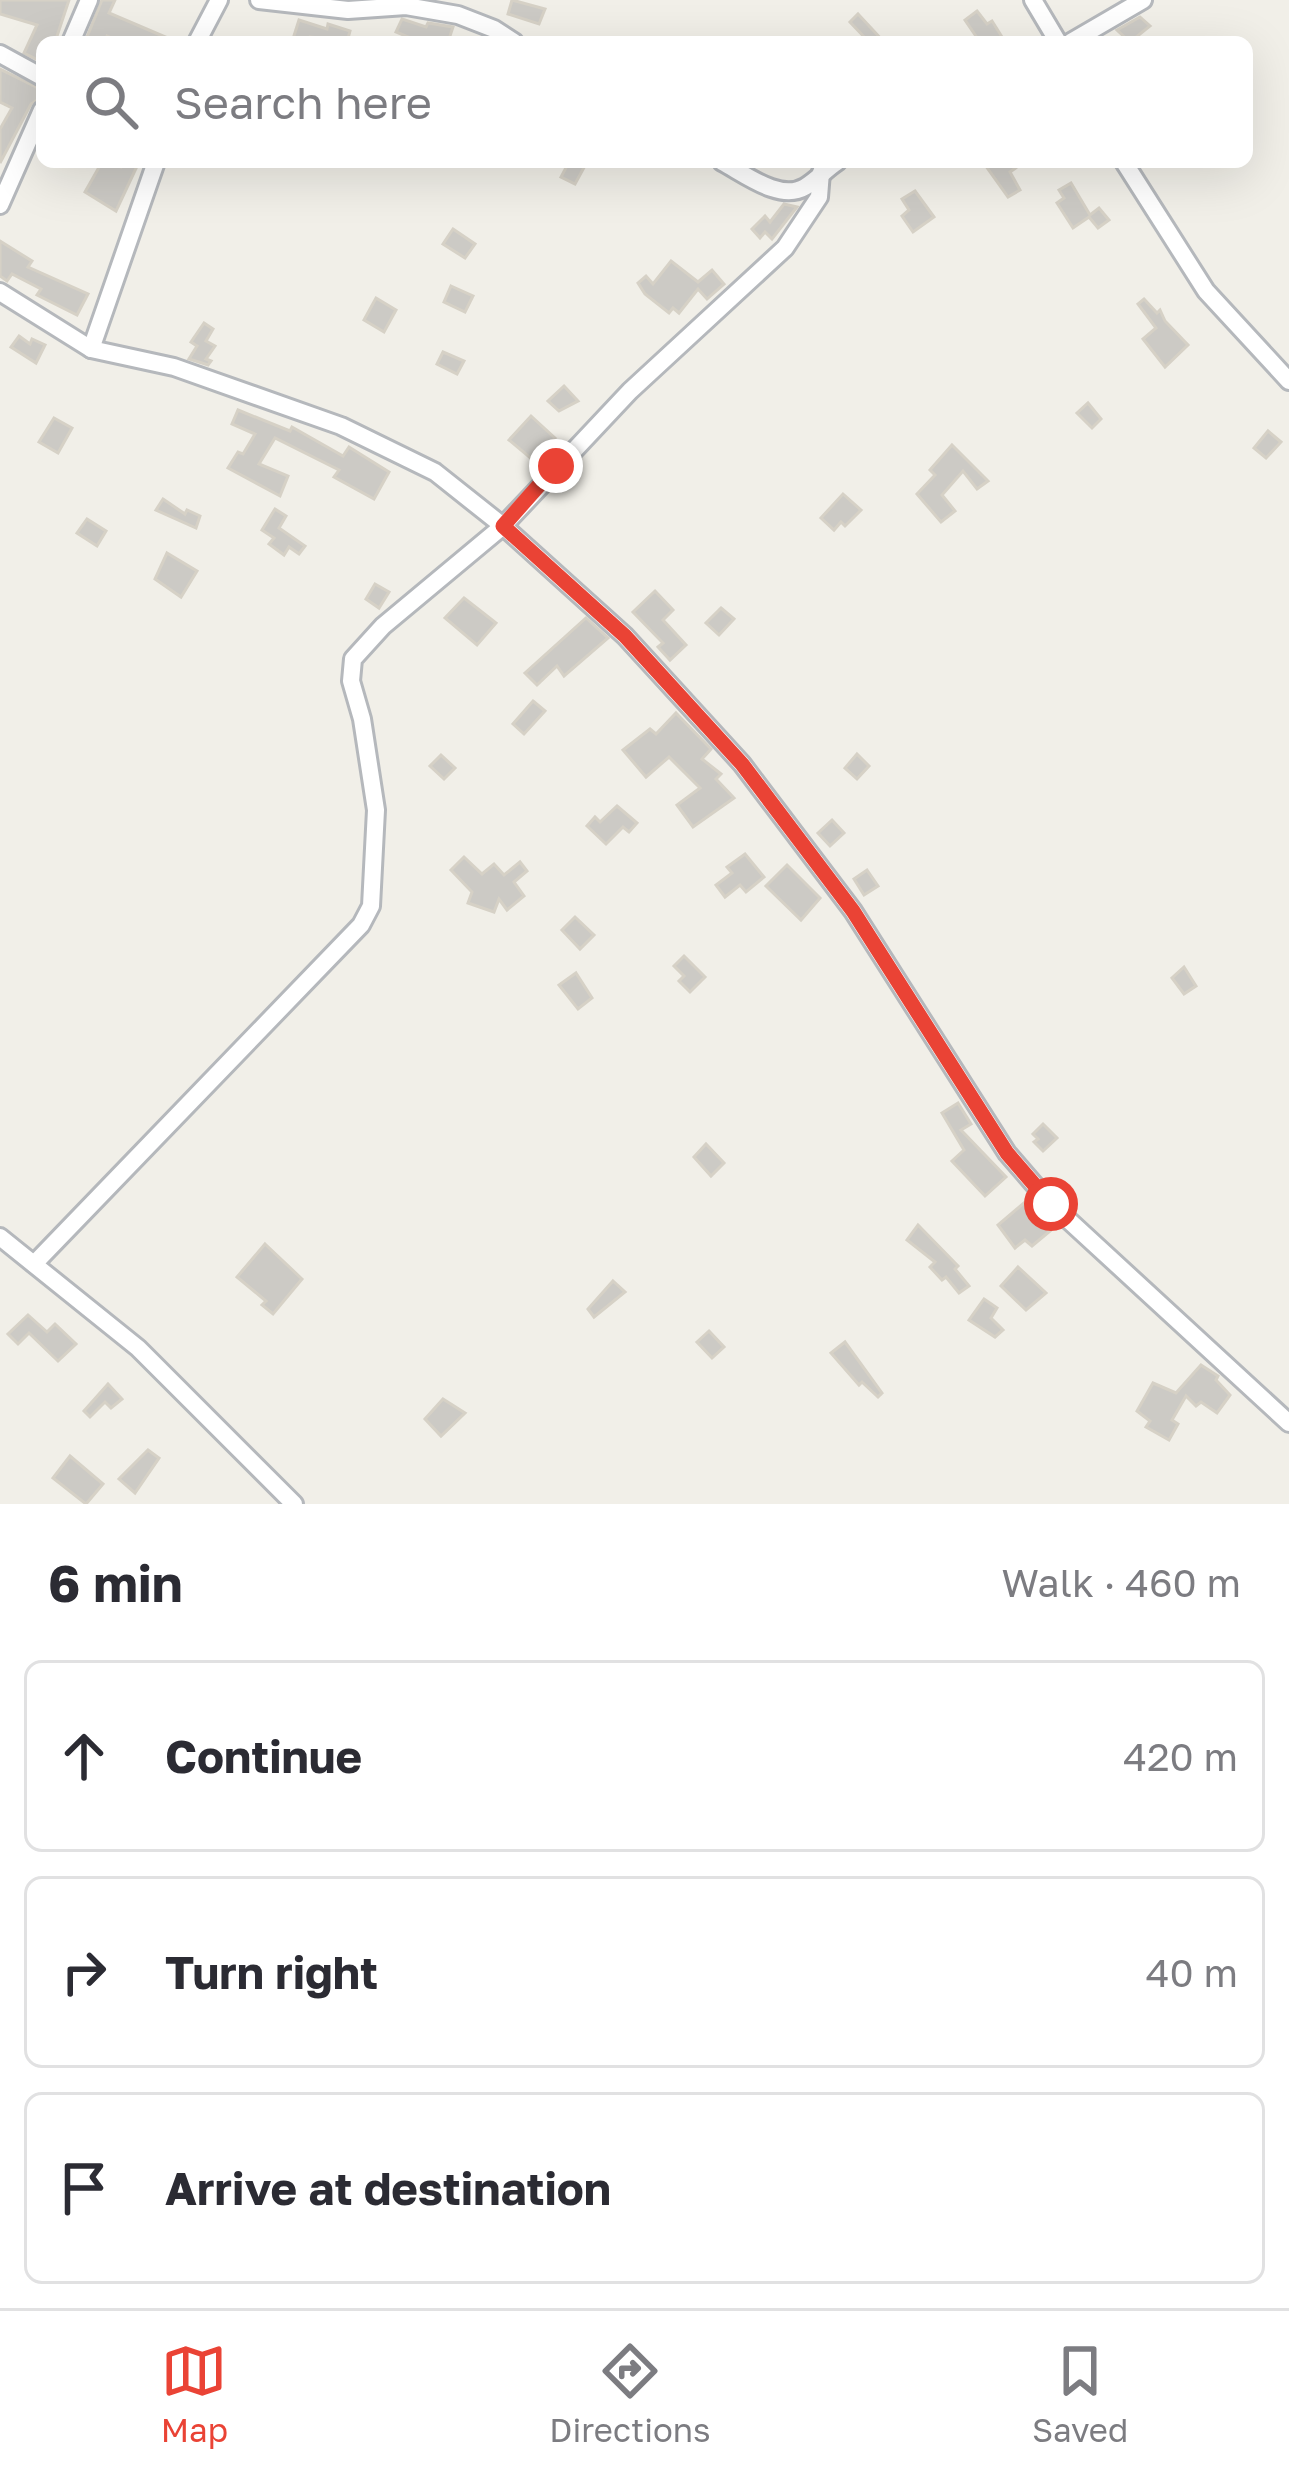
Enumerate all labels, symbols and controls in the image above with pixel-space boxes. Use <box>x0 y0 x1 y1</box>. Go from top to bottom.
search box <box>36 36 1253 168</box>
icon: search <box>78 69 144 135</box>
text: Search here <box>174 75 432 129</box>
route end <box>529 439 583 493</box>
route start <box>1024 1177 1078 1231</box>
text: 6 min <box>48 1552 183 1613</box>
text: Walk · 460 m <box>1002 1559 1241 1606</box>
icon: ahead <box>51 1723 117 1789</box>
text: Continue <box>165 1729 362 1783</box>
text: 420 m <box>1123 1733 1238 1780</box>
icon: right <box>51 1939 117 2005</box>
text: Turn right <box>165 1945 378 1999</box>
text: 40 m <box>1146 1949 1238 1996</box>
icon: arrive <box>51 2155 117 2221</box>
text: Arrive at destination <box>165 2161 611 2215</box>
tab: Map <box>161 2338 228 2449</box>
tab: Directions <box>549 2338 711 2449</box>
tab: Saved <box>1032 2338 1128 2449</box>

